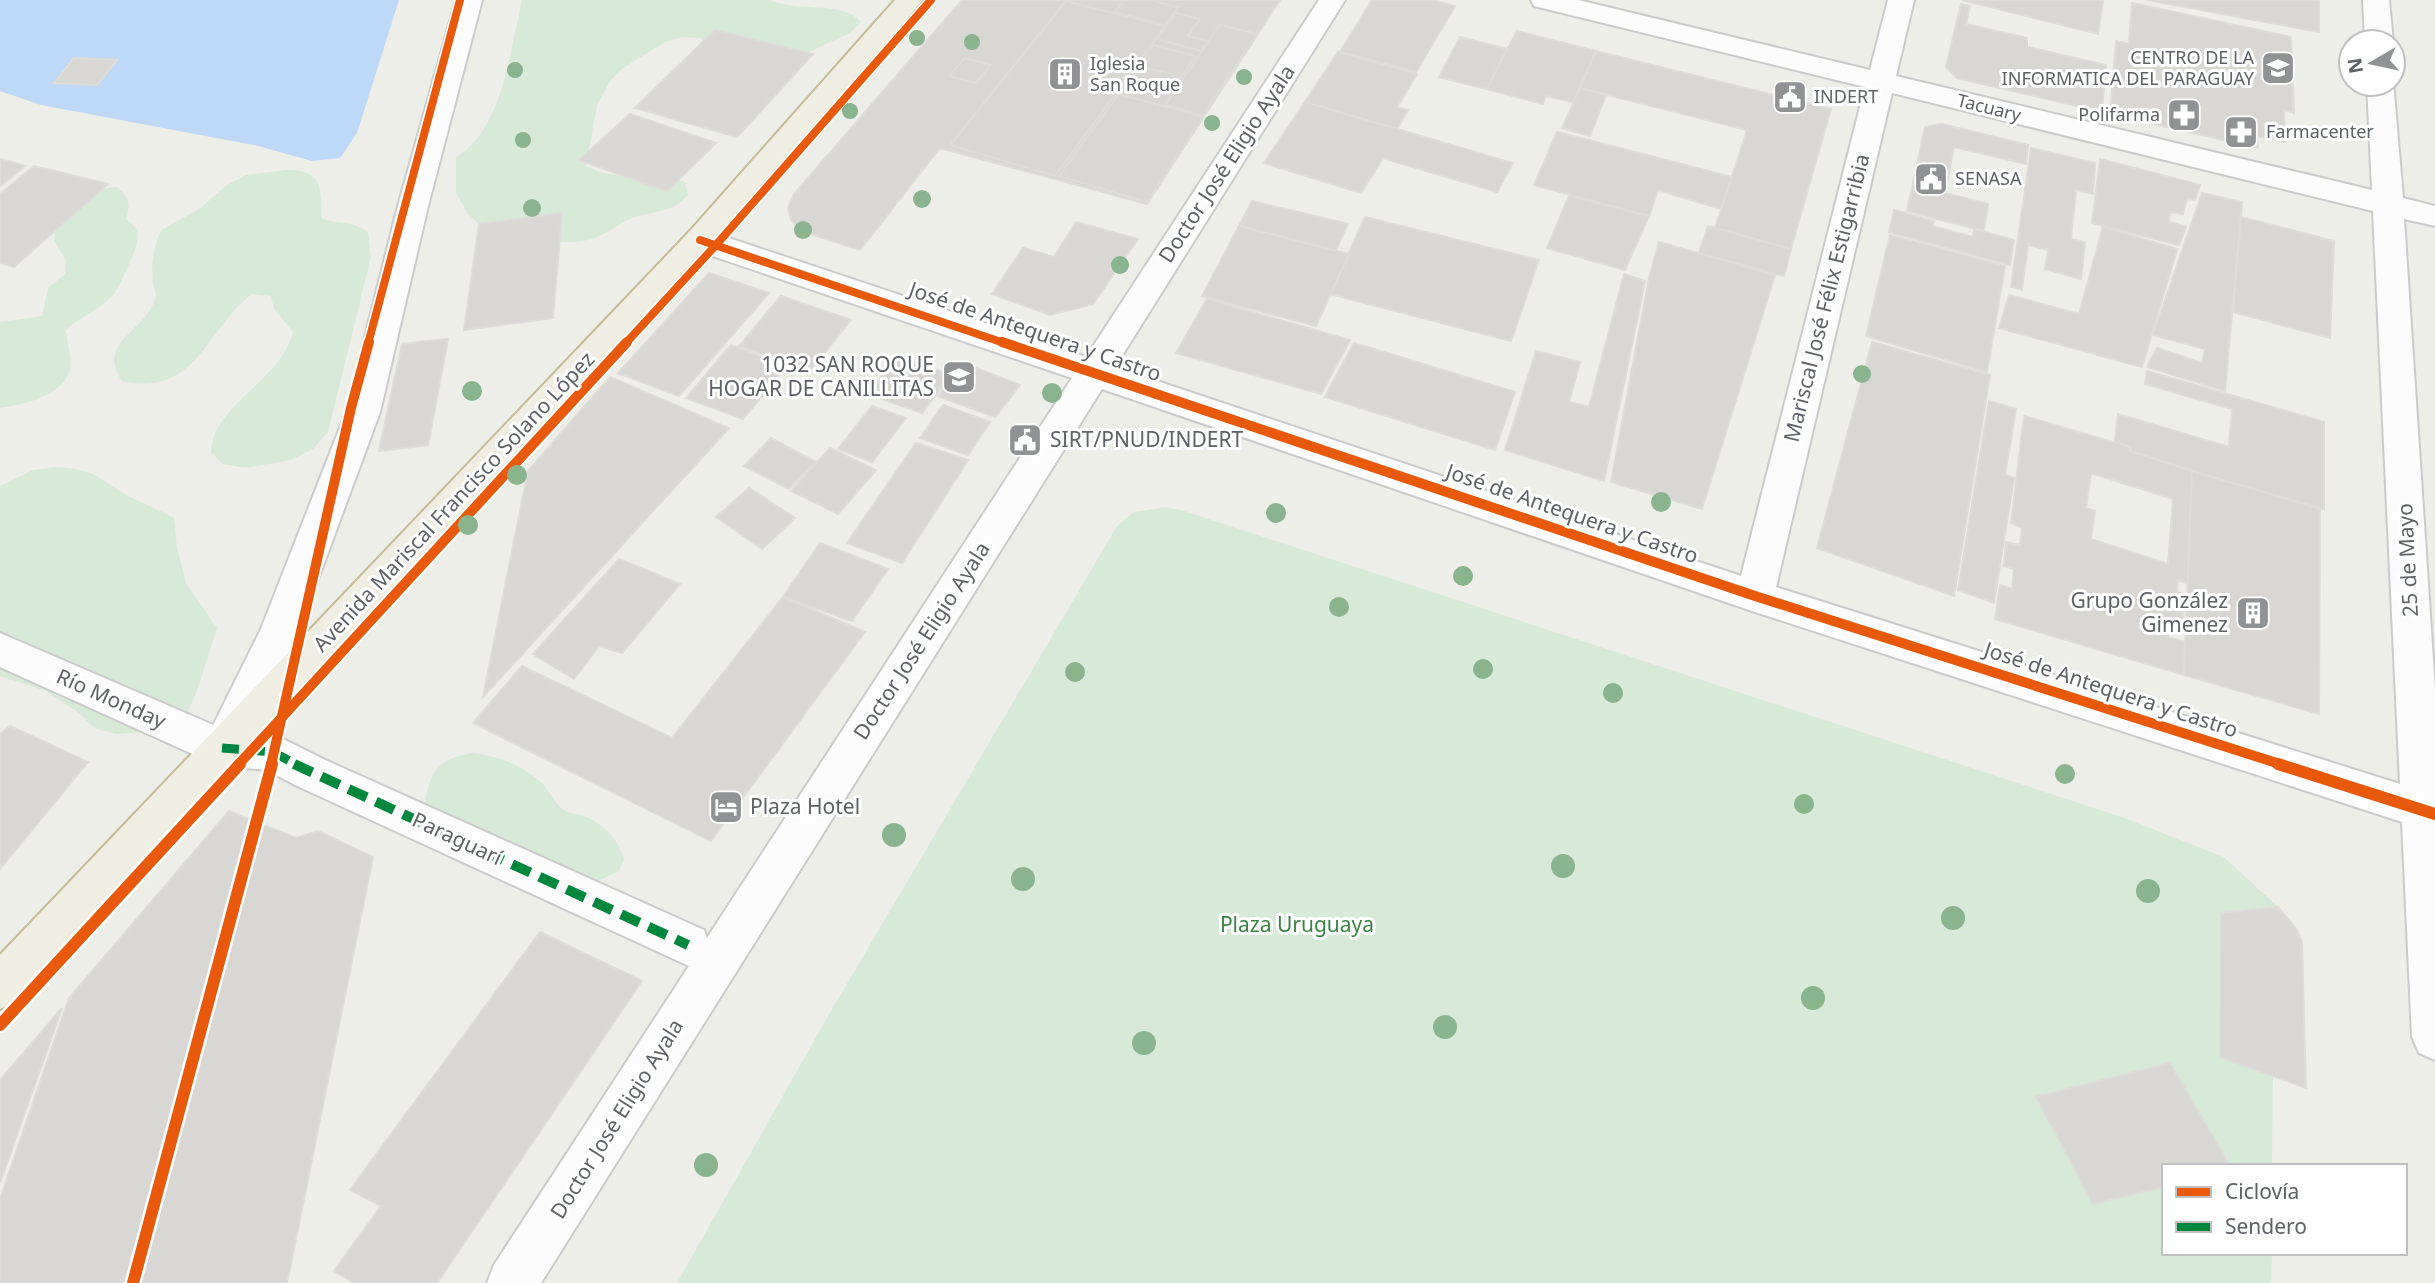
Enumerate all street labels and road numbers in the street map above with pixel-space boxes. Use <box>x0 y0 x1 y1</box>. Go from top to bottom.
street label: Doctor José Eligio Ayala <box>1152 59 1301 268</box>
street label: Tacuary <box>1955 88 2025 127</box>
street label: Mariscal José Félix Estigarribia <box>1777 151 1875 445</box>
street label: José de Antequera y Castro <box>904 274 1165 387</box>
street label: Avenida Mariscal Francisco Solano López <box>306 345 600 657</box>
street label: José de Antequera y Castro <box>1441 456 1702 569</box>
street label: 25 de Mayo <box>2390 502 2424 618</box>
street label: Doctor José Eligio Ayala <box>847 536 996 745</box>
street label: José de Antequera y Castro <box>1979 634 2242 743</box>
street label: Río Monday <box>52 662 171 735</box>
street label: Paraguarí <box>408 805 507 871</box>
street label: Doctor José Eligio Ayala <box>543 1013 689 1224</box>

